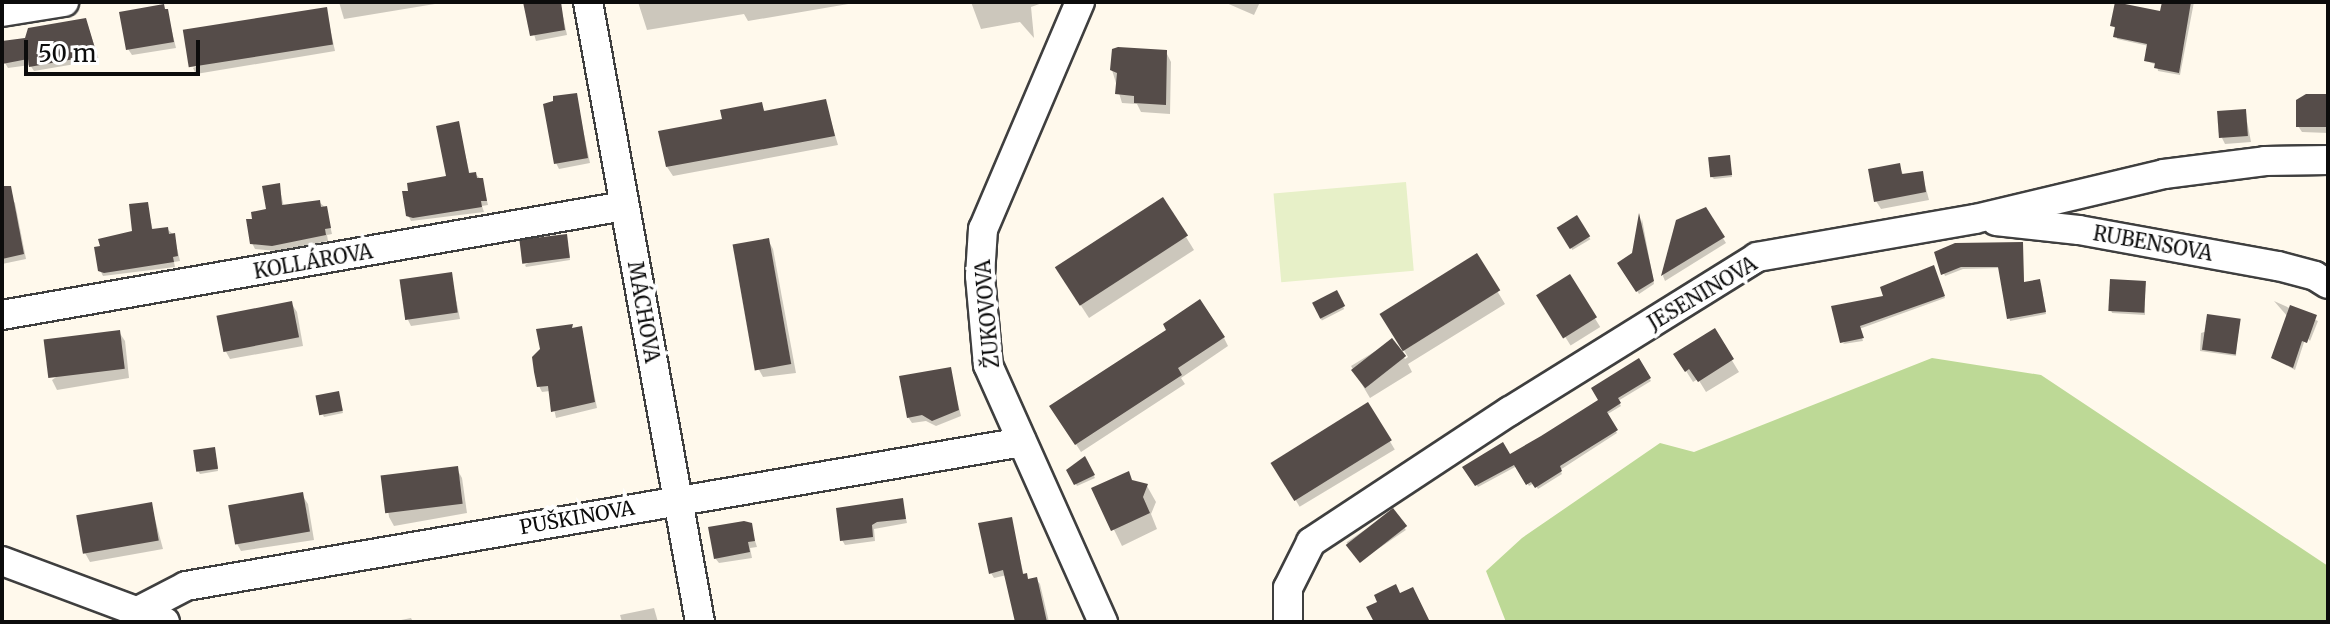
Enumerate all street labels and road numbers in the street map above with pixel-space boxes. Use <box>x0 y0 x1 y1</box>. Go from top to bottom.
street label: RUBENSOVA <box>2091 221 2215 265</box>
street label: KOLLÁROVA <box>252 239 374 283</box>
street label: JESENINOVA <box>1643 251 1761 335</box>
street label: MÁCHOVA <box>623 259 665 365</box>
street label: ŽUKOVOVA <box>970 259 1004 369</box>
street label: PUŠKINOVA <box>518 495 636 539</box>

